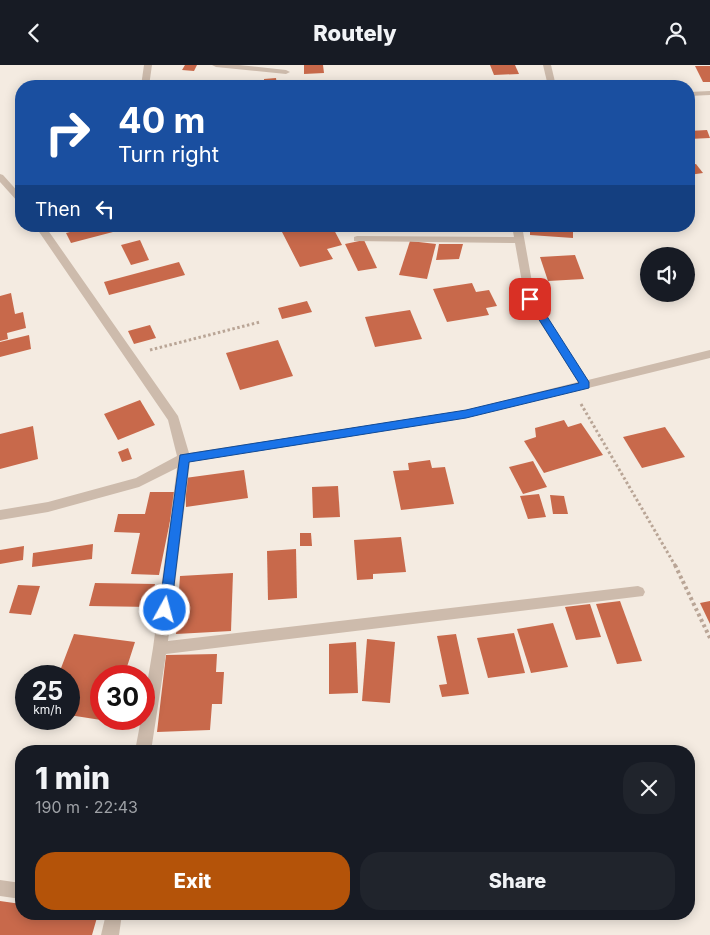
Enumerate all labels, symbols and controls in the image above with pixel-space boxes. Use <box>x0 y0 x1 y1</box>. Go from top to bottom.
icon: back <box>20 19 48 47</box>
icon: person <box>662 19 690 47</box>
text: Routely <box>313 20 397 46</box>
text: 40 m <box>118 99 206 141</box>
icon: right <box>35 100 100 165</box>
text: Turn right <box>118 141 219 167</box>
icon: left <box>91 195 119 223</box>
text: Then <box>35 198 81 221</box>
map controls <box>640 247 695 302</box>
button: sound <box>640 247 695 302</box>
pin <box>509 278 551 320</box>
icon: arrive <box>516 285 544 313</box>
position arrow <box>138 583 190 635</box>
speed limit sign: 30 <box>90 665 155 730</box>
text: 25 <box>32 676 63 706</box>
text: km/h <box>33 702 62 717</box>
text: 1 min <box>35 760 110 796</box>
button: close <box>623 762 675 814</box>
text: 190 m · 22:43 <box>35 797 138 817</box>
button: Exit <box>35 852 350 910</box>
button: Share <box>360 852 675 910</box>

